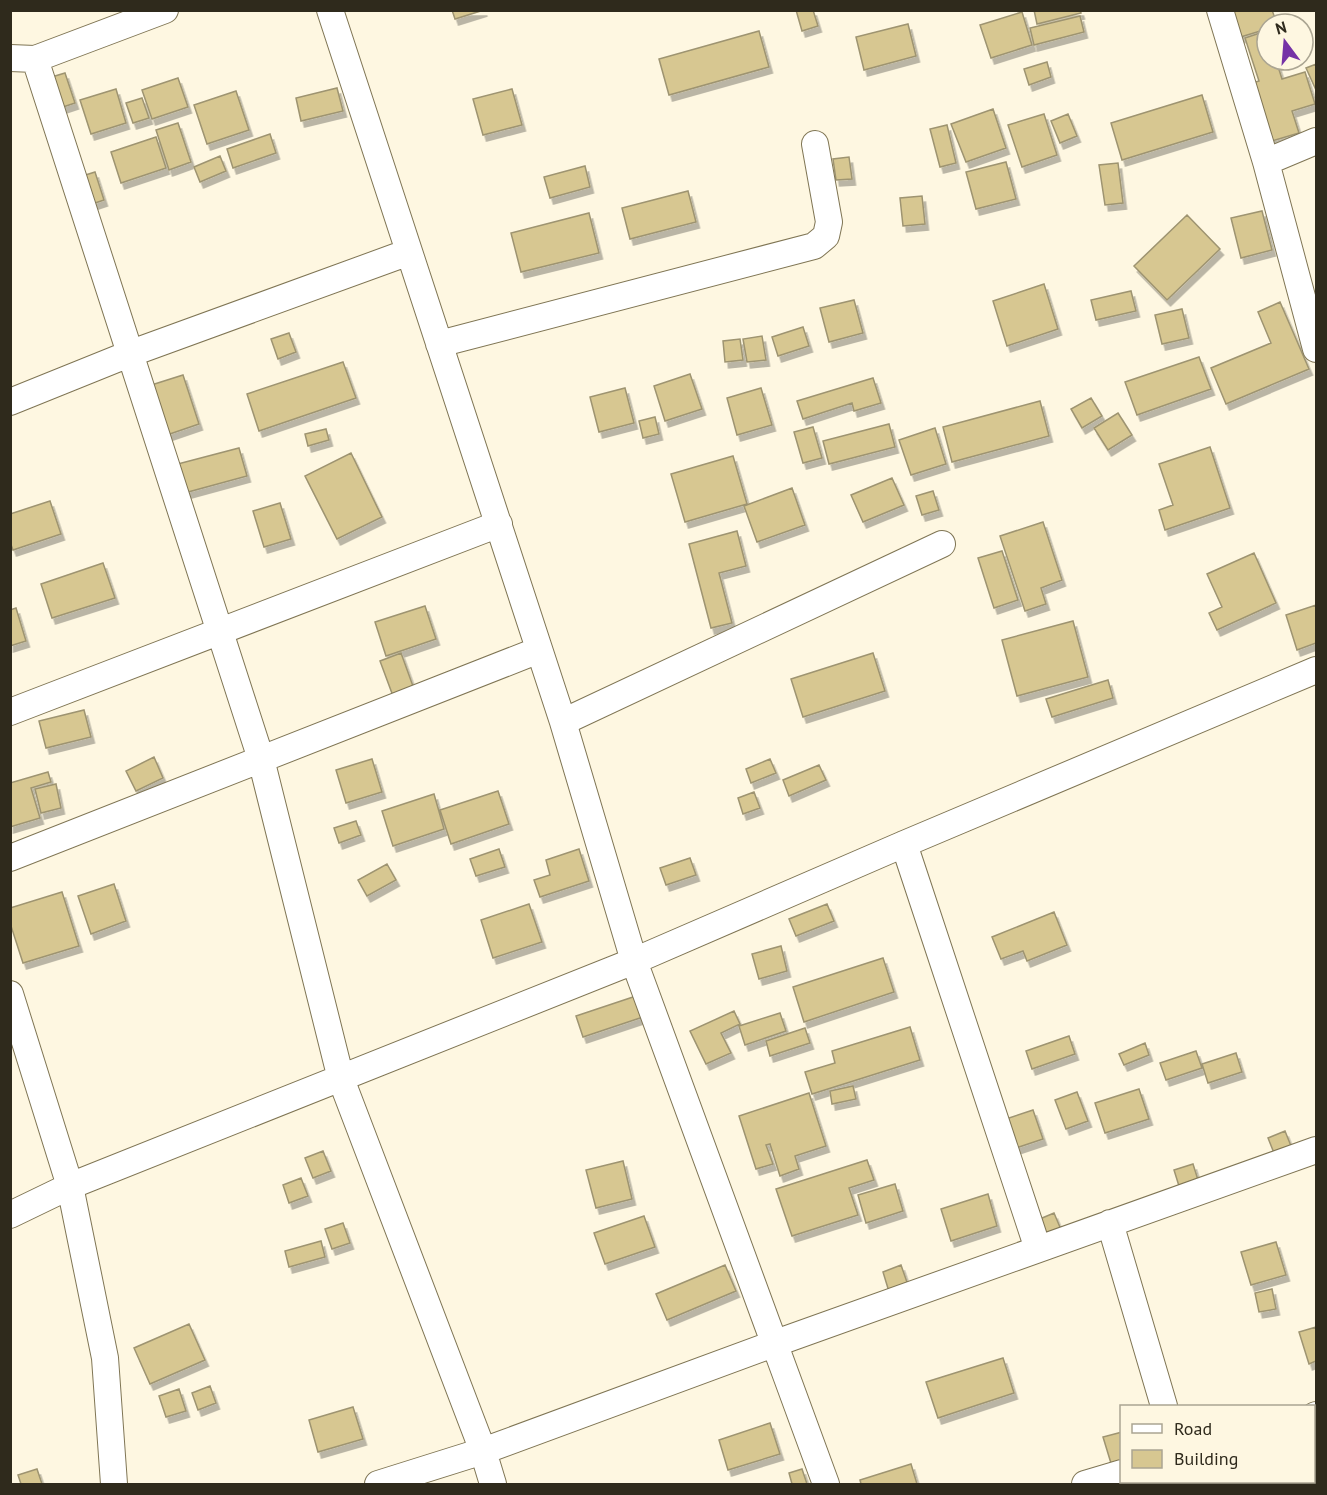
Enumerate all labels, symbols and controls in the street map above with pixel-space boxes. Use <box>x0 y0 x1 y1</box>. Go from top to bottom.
north arrow <box>1255 12 1315 72</box>
text: N <box>1273 17 1289 39</box>
legend <box>1120 1405 1315 1483</box>
text: Road <box>1174 1417 1212 1440</box>
text: Building <box>1174 1447 1238 1470</box>

